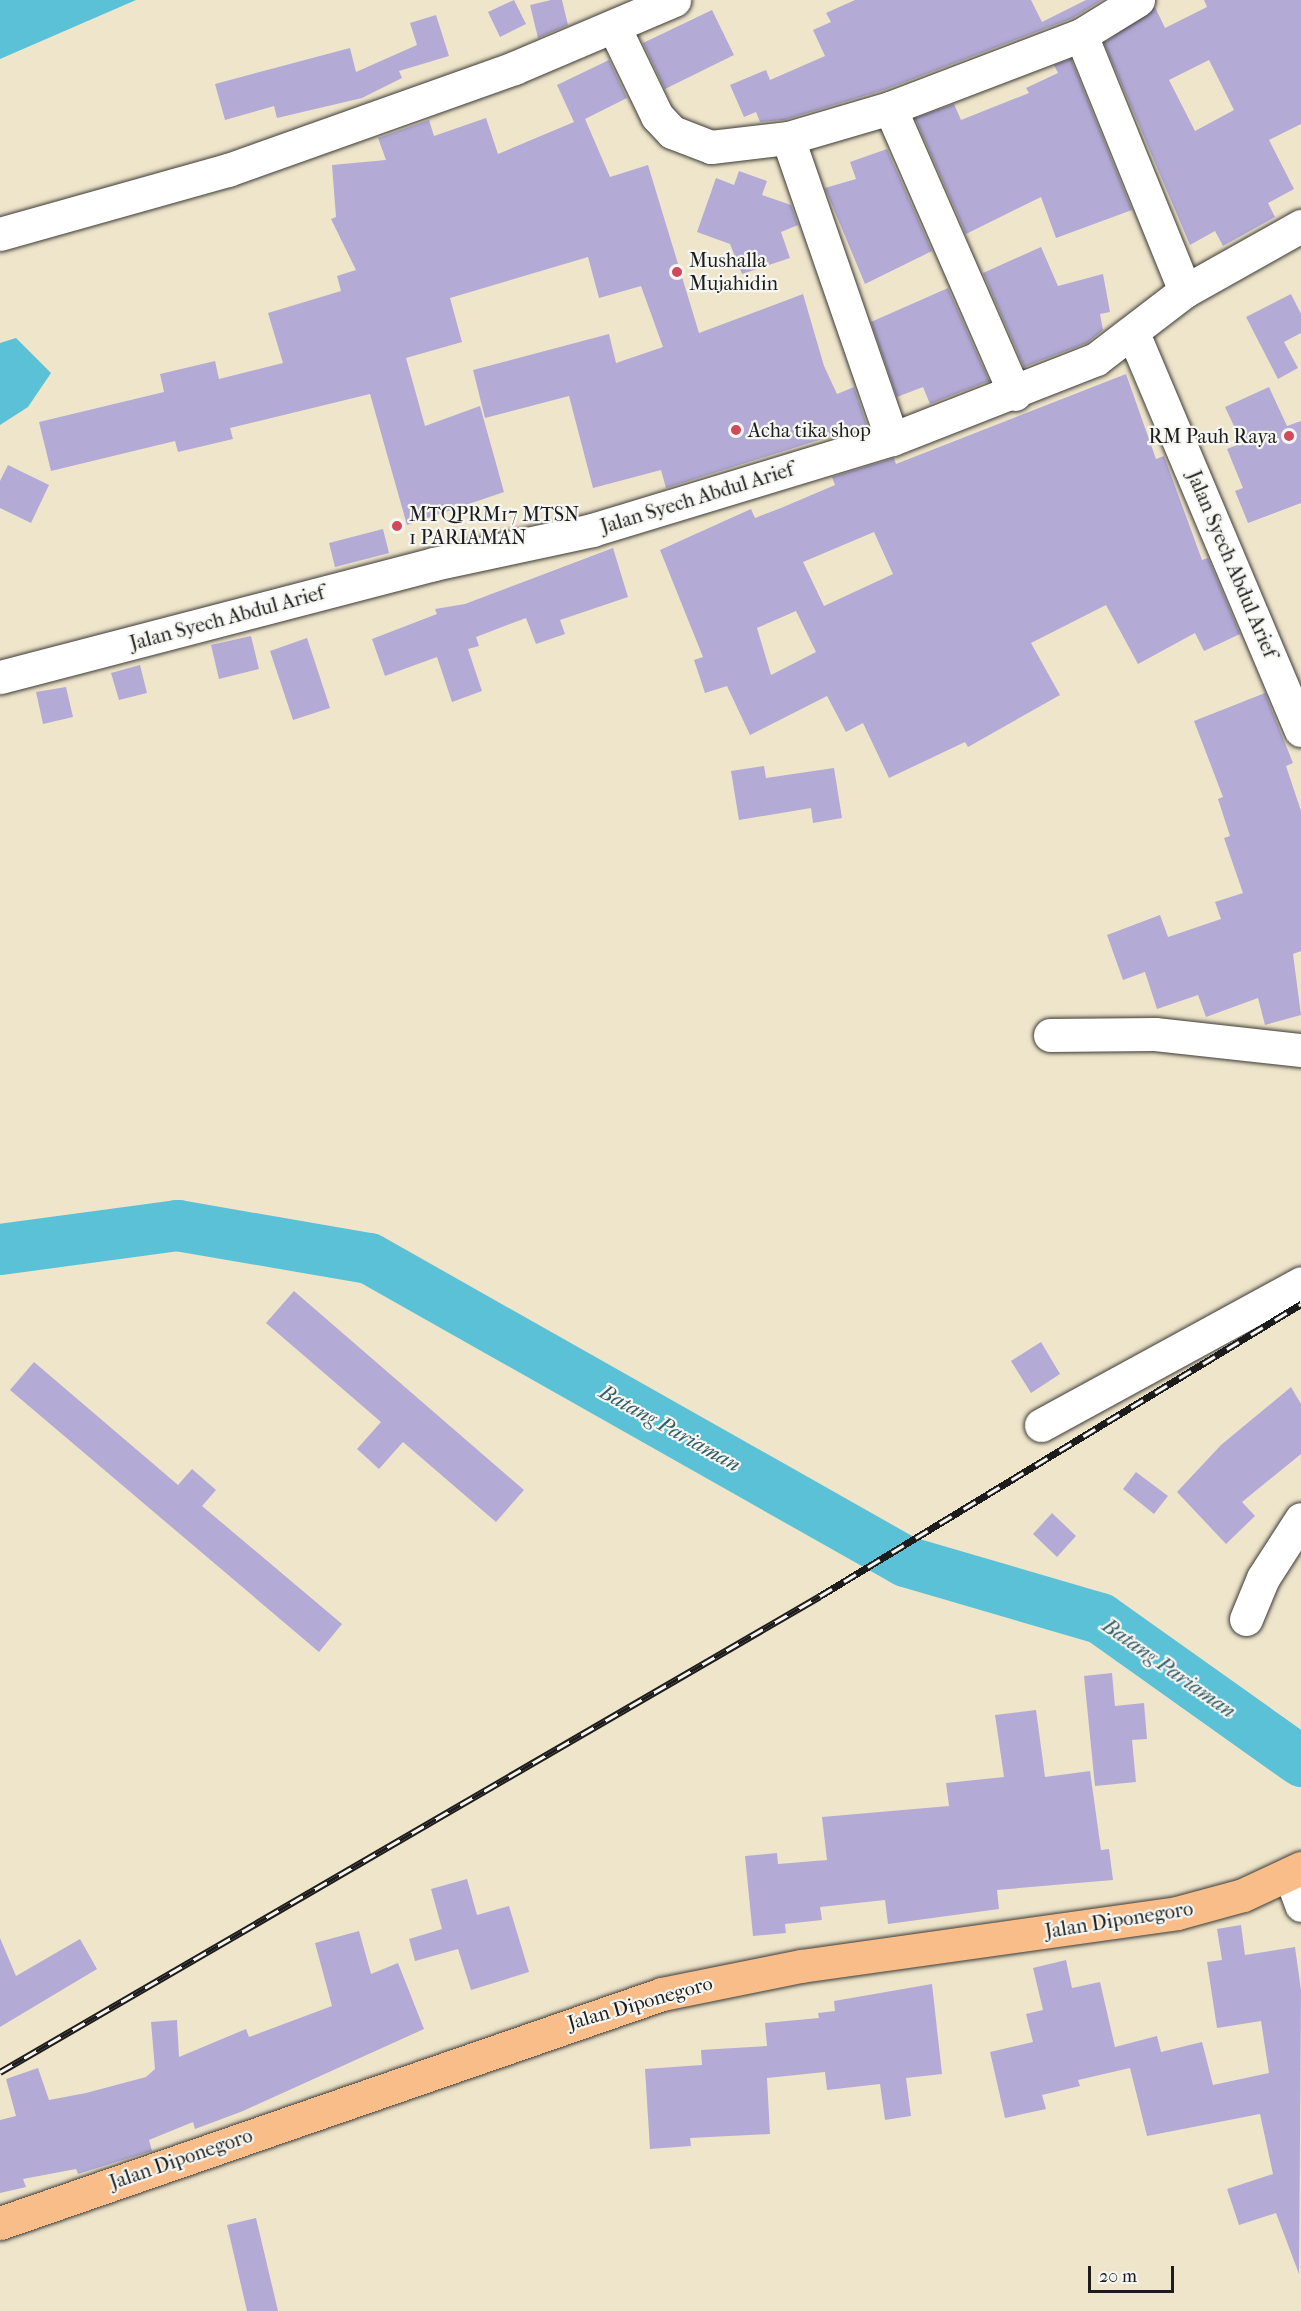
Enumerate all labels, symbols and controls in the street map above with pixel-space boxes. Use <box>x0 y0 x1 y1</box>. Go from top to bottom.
place label: Mushalla Mujahidin <box>689 248 778 295</box>
marker: Mushalla Mujahidin <box>670 265 684 279</box>
place label: Acha tika shop <box>748 418 871 442</box>
marker: Acha tika shop <box>729 423 743 437</box>
place label: RM Pauh Raya <box>1149 424 1277 448</box>
marker: RM Pauh Raya <box>1282 429 1296 443</box>
street label: Jalan Syech Abdul Arief <box>598 457 796 539</box>
street label: Jalan Syech Abdul Arief <box>1182 467 1282 661</box>
place label: MTQPRM17 MTSN 1 PARIAMAN <box>409 502 579 549</box>
marker: MTQPRM17 MTSN 1 PARIAMAN <box>390 519 404 533</box>
street label: Jalan Syech Abdul Arief <box>127 580 327 656</box>
water label: Batang Pariaman <box>595 1379 745 1477</box>
water label: Batang Pariaman <box>1098 1613 1240 1723</box>
street label: Jalan Diponegoro <box>1043 1896 1195 1944</box>
street label: Jalan Diponegoro <box>565 1971 715 2035</box>
street label: Jalan Diponegoro <box>106 2123 256 2195</box>
scale bar <box>1091 2254 1176 2292</box>
text: 20 m <box>1099 2266 1137 2287</box>

